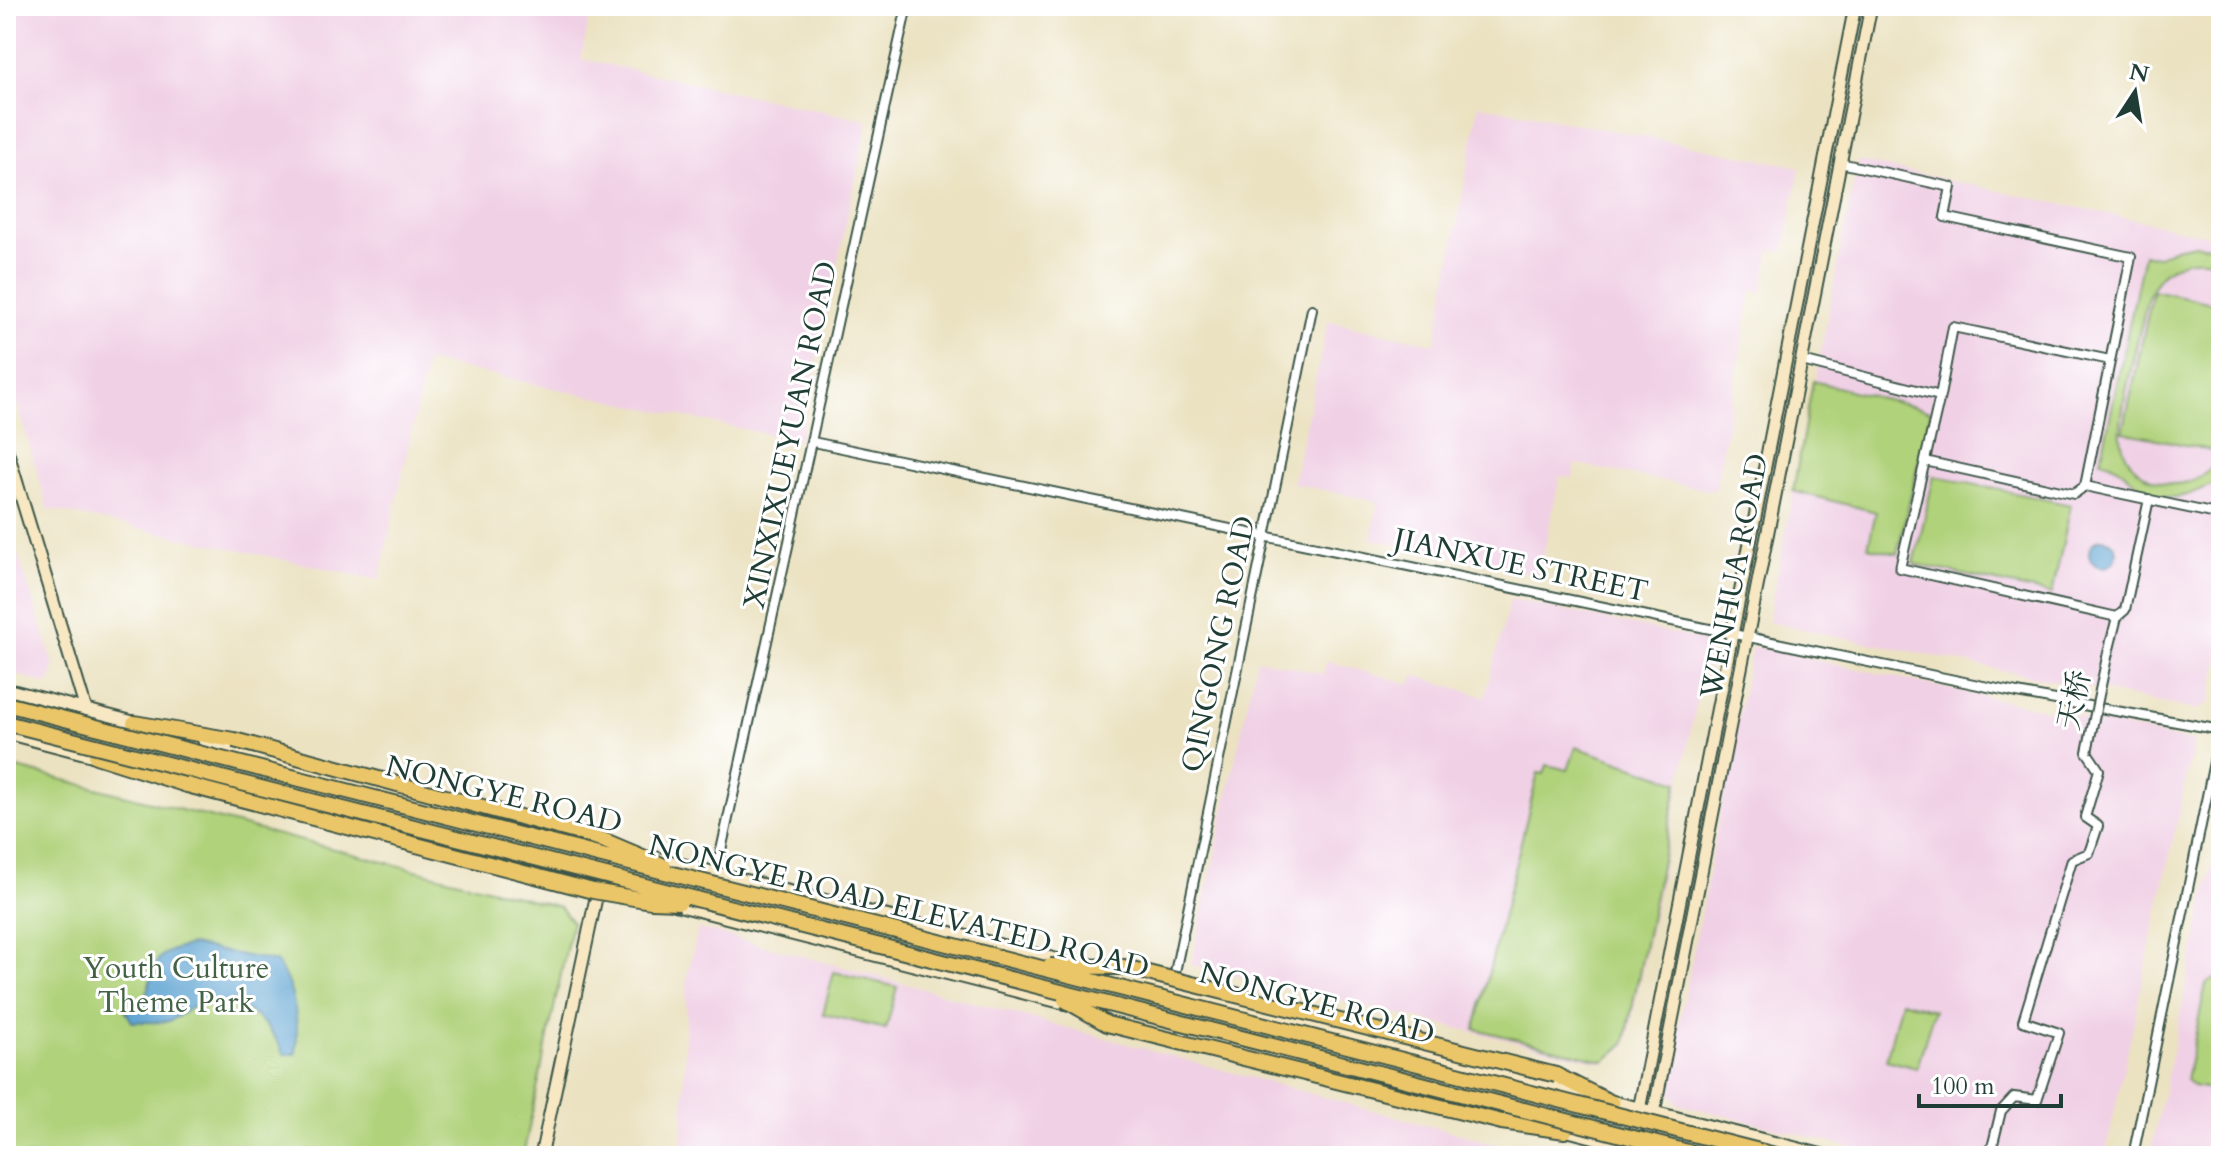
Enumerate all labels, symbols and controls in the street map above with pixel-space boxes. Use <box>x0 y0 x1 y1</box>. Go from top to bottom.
north arrow <box>2095 52 2175 132</box>
text: N <box>2126 57 2151 90</box>
street label: XINXIXUEYUAN ROAD <box>734 258 847 613</box>
street label: WENHUA ROAD <box>1690 450 1778 703</box>
street label: QINGONG ROAD <box>1171 512 1266 776</box>
street label: JIANXUE STREET <box>1386 518 1652 612</box>
street label: 天桥 <box>2048 666 2101 734</box>
street label: NONGYE ROAD <box>381 745 626 844</box>
street label: NONGYE ROAD ELEVATED ROAD <box>644 824 1153 989</box>
park label: Youth Culture Theme Park <box>83 948 269 1023</box>
street label: NONGYE ROAD <box>1195 952 1439 1055</box>
scale bar <box>1919 1058 2061 1108</box>
text: 100 m <box>1931 1070 1995 1103</box>

